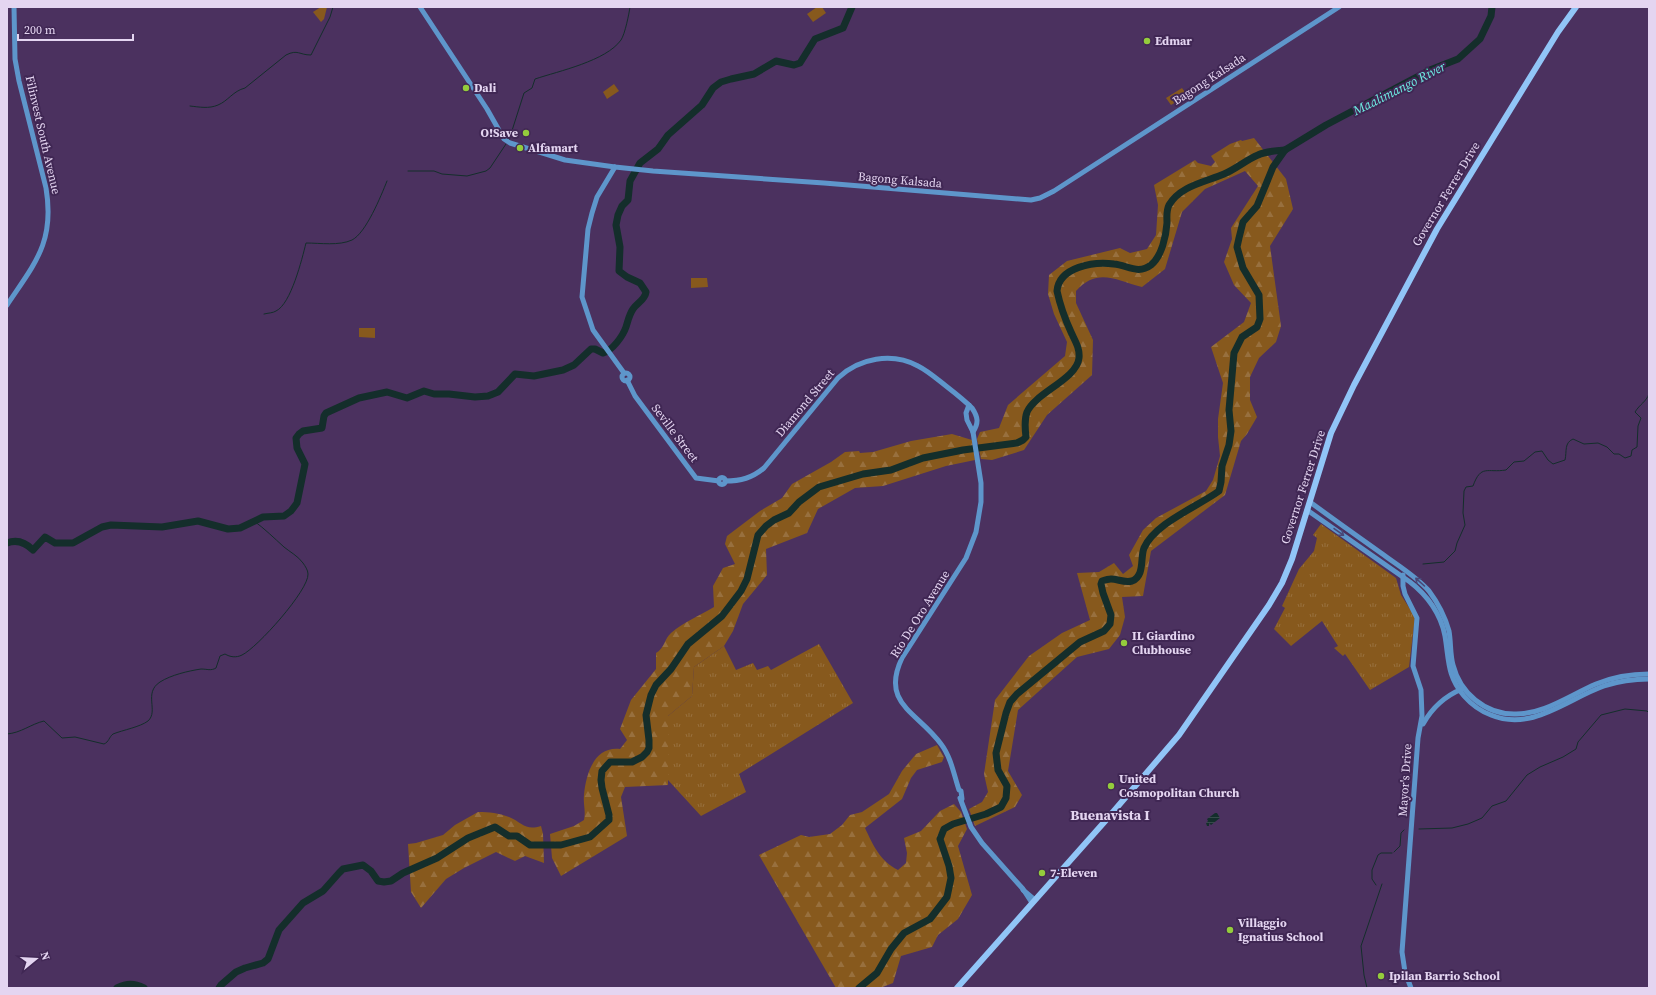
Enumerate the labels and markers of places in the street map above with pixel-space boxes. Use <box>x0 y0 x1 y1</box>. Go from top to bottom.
place label: Edmar <box>1155 33 1192 49</box>
marker: Edmar <box>1142 36 1152 46</box>
place label: Dali <box>474 80 497 96</box>
marker: Dali <box>461 83 471 93</box>
place label: O!Save <box>481 125 518 141</box>
marker: O!Save <box>521 128 531 138</box>
place label: Alfamart <box>528 140 578 156</box>
marker: Alfamart <box>515 143 525 153</box>
place label: IL Giardino Clubhouse <box>1132 628 1195 658</box>
marker: IL Giardino Clubhouse <box>1119 638 1129 648</box>
place label: United Cosmopolitan Church <box>1119 771 1240 801</box>
marker: United Cosmopolitan Church <box>1106 781 1116 791</box>
place label: 7-Eleven <box>1050 865 1098 881</box>
marker: 7-Eleven <box>1037 868 1047 878</box>
place label: Villaggio Ignatius School <box>1238 915 1324 945</box>
marker: Villaggio Ignatius School <box>1225 925 1235 935</box>
place label: Ipilan Barrio School <box>1389 968 1500 984</box>
marker: Ipilan Barrio School <box>1376 971 1386 981</box>

